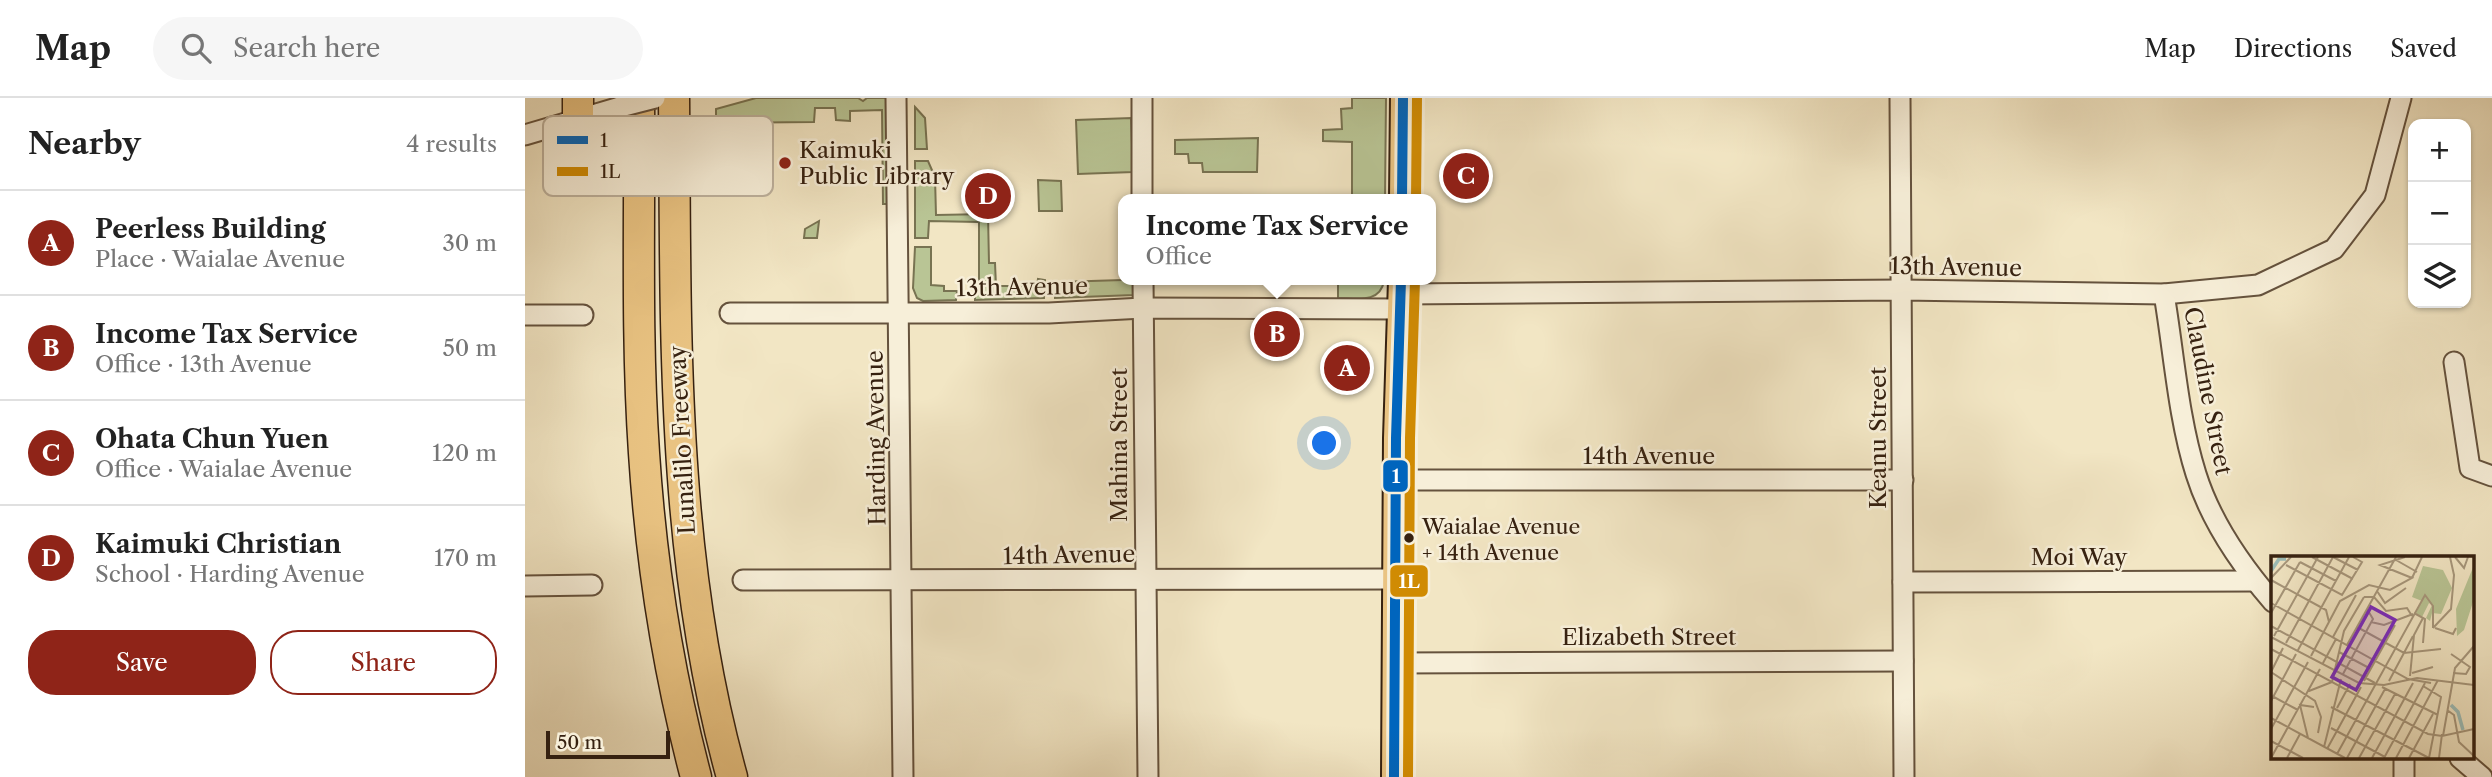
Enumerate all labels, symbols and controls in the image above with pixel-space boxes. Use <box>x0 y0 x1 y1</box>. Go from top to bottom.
search box <box>153 17 643 80</box>
text: Map <box>35 28 111 69</box>
icon: search <box>177 29 215 67</box>
text: Search here <box>233 32 380 64</box>
text: Map <box>2144 34 2196 63</box>
text: Directions <box>2234 34 2352 63</box>
text: Saved <box>2390 34 2457 63</box>
legend <box>543 116 773 196</box>
map controls <box>2408 119 2471 308</box>
button: + <box>2408 119 2471 182</box>
text: Nearby <box>28 125 141 162</box>
text: 1 <box>600 129 608 152</box>
text: 4 results <box>406 130 497 158</box>
place label: Kaimuki Public Library <box>799 136 955 190</box>
pin: C <box>1443 150 1489 202</box>
marker: Kaimuki Public Library <box>777 155 793 171</box>
text: 1L <box>600 160 621 183</box>
pin: D <box>965 170 1011 222</box>
button: − <box>2408 182 2471 245</box>
popup <box>1118 194 1436 285</box>
text: Income Tax Service <box>1146 210 1408 242</box>
text: Peerless Building <box>95 213 326 245</box>
text: A <box>42 229 60 257</box>
text: 30 m <box>442 229 497 257</box>
text: Office <box>1146 242 1212 270</box>
text: Place · Waialae Avenue <box>95 245 345 273</box>
button: layers <box>2408 245 2471 308</box>
street label: 13th Avenue <box>1890 252 2022 282</box>
street label: 13th Avenue <box>956 272 1088 302</box>
street label: Claudine Street <box>2178 305 2238 477</box>
pin: B <box>1254 308 1300 360</box>
text: Income Tax Service <box>95 318 358 350</box>
text: B <box>42 334 60 362</box>
text: 50 m <box>442 334 497 362</box>
pin: A <box>1324 342 1370 394</box>
street label: Lunalilo Freeway <box>663 345 701 535</box>
text: Office · 13th Avenue <box>95 350 312 378</box>
street label: Harding Avenue <box>860 350 892 526</box>
street label: Keanu Street <box>1864 367 1892 509</box>
street label: Mahina Street <box>1105 368 1133 522</box>
text: Ohata Chun Yuen <box>95 423 329 455</box>
your location <box>1307 426 1341 460</box>
text: C <box>42 439 60 467</box>
text: 120 m <box>432 439 497 467</box>
street label: 14th Avenue <box>1583 442 1715 470</box>
text: Office · Waialae Avenue <box>95 455 352 483</box>
line badge: 1 <box>1382 459 1409 493</box>
text: 1 <box>1392 465 1401 488</box>
place label: Waialae Avenue + 14th Avenue <box>1421 514 1580 565</box>
text: Kaimuki Christian <box>95 528 341 560</box>
marker: Waialae Avenue + 14th Avenue <box>1402 531 1416 545</box>
street label: 14th Avenue <box>1003 540 1135 570</box>
street label: Moi Way <box>2031 543 2127 571</box>
text: D <box>41 544 61 572</box>
text: 170 m <box>434 544 497 572</box>
inset map <box>2271 556 2475 760</box>
text: School · Harding Avenue <box>95 560 365 588</box>
line badge: 1L <box>1389 564 1429 598</box>
text: 1L <box>1398 570 1420 593</box>
street label: Elizabeth Street <box>1562 623 1736 651</box>
button: Save <box>28 630 256 695</box>
button: Share <box>270 630 497 695</box>
scale bar <box>546 728 670 760</box>
text: 50 m <box>557 731 602 754</box>

